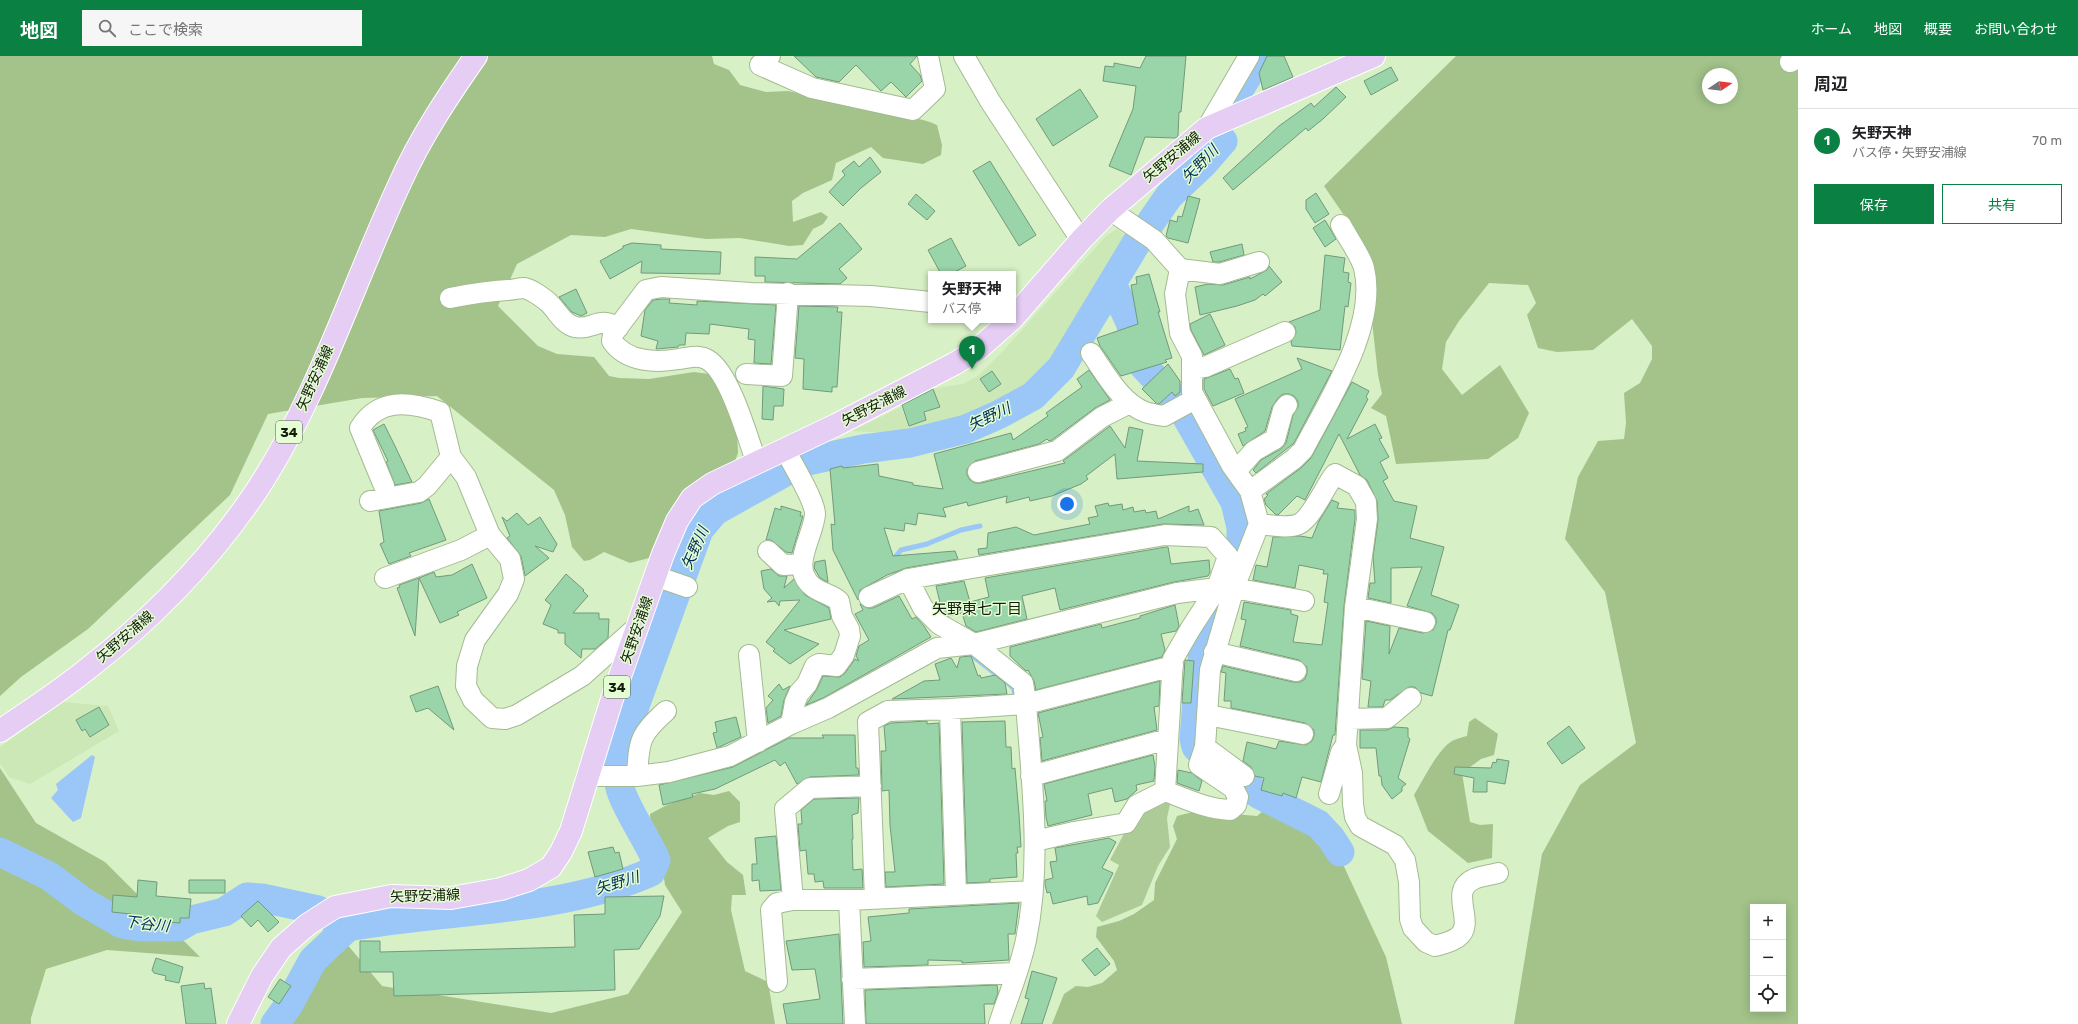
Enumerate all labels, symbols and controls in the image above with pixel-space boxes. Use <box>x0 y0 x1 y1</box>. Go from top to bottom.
search box <box>82 10 362 46</box>
icon: search <box>96 17 118 39</box>
text: 地図 <box>20 19 58 42</box>
text: ここで検索 <box>128 21 203 39</box>
text: ホーム <box>1810 21 1852 38</box>
text: 地図 <box>1874 21 1902 38</box>
text: 概要 <box>1924 21 1952 38</box>
text: お問い合わせ <box>1974 21 2058 38</box>
north arrow <box>1702 68 1738 104</box>
text: 周辺 <box>1814 74 1848 94</box>
text: 矢野天神 <box>1852 124 1912 142</box>
street label: 矢野安浦線 <box>1140 128 1204 186</box>
text: 1 <box>1824 133 1830 148</box>
text: 70 m <box>2032 133 2062 148</box>
water label: 矢野川 <box>1178 140 1223 186</box>
text: バス停 · 矢野安浦線 <box>1852 145 1967 160</box>
button: 保存 <box>1814 184 1934 224</box>
button: 共有 <box>1942 184 2062 224</box>
popup <box>928 271 1016 323</box>
text: 矢野天神 <box>942 280 1002 298</box>
text: バス停 <box>942 301 981 316</box>
pin: 1 <box>959 336 985 369</box>
street label: 矢野安浦線 <box>293 343 337 413</box>
street label: 矢野安浦線 <box>839 383 909 429</box>
water label: 矢野川 <box>965 398 1015 435</box>
road number: 34 <box>276 421 302 443</box>
your location <box>1057 494 1077 514</box>
water label: 矢野川 <box>678 522 713 572</box>
street label: 矢野安浦線 <box>618 594 656 666</box>
district label: 矢野東七丁目 <box>932 600 1022 618</box>
street label: 矢野安浦線 <box>93 608 157 666</box>
road number: 34 <box>604 676 630 698</box>
water label: 矢野川 <box>593 867 643 898</box>
street label: 矢野安浦線 <box>390 886 460 906</box>
map controls <box>1750 904 1786 1012</box>
button: + <box>1750 904 1786 940</box>
water label: 下谷川 <box>124 913 172 936</box>
button: − <box>1750 940 1786 976</box>
button: locate <box>1750 976 1786 1012</box>

